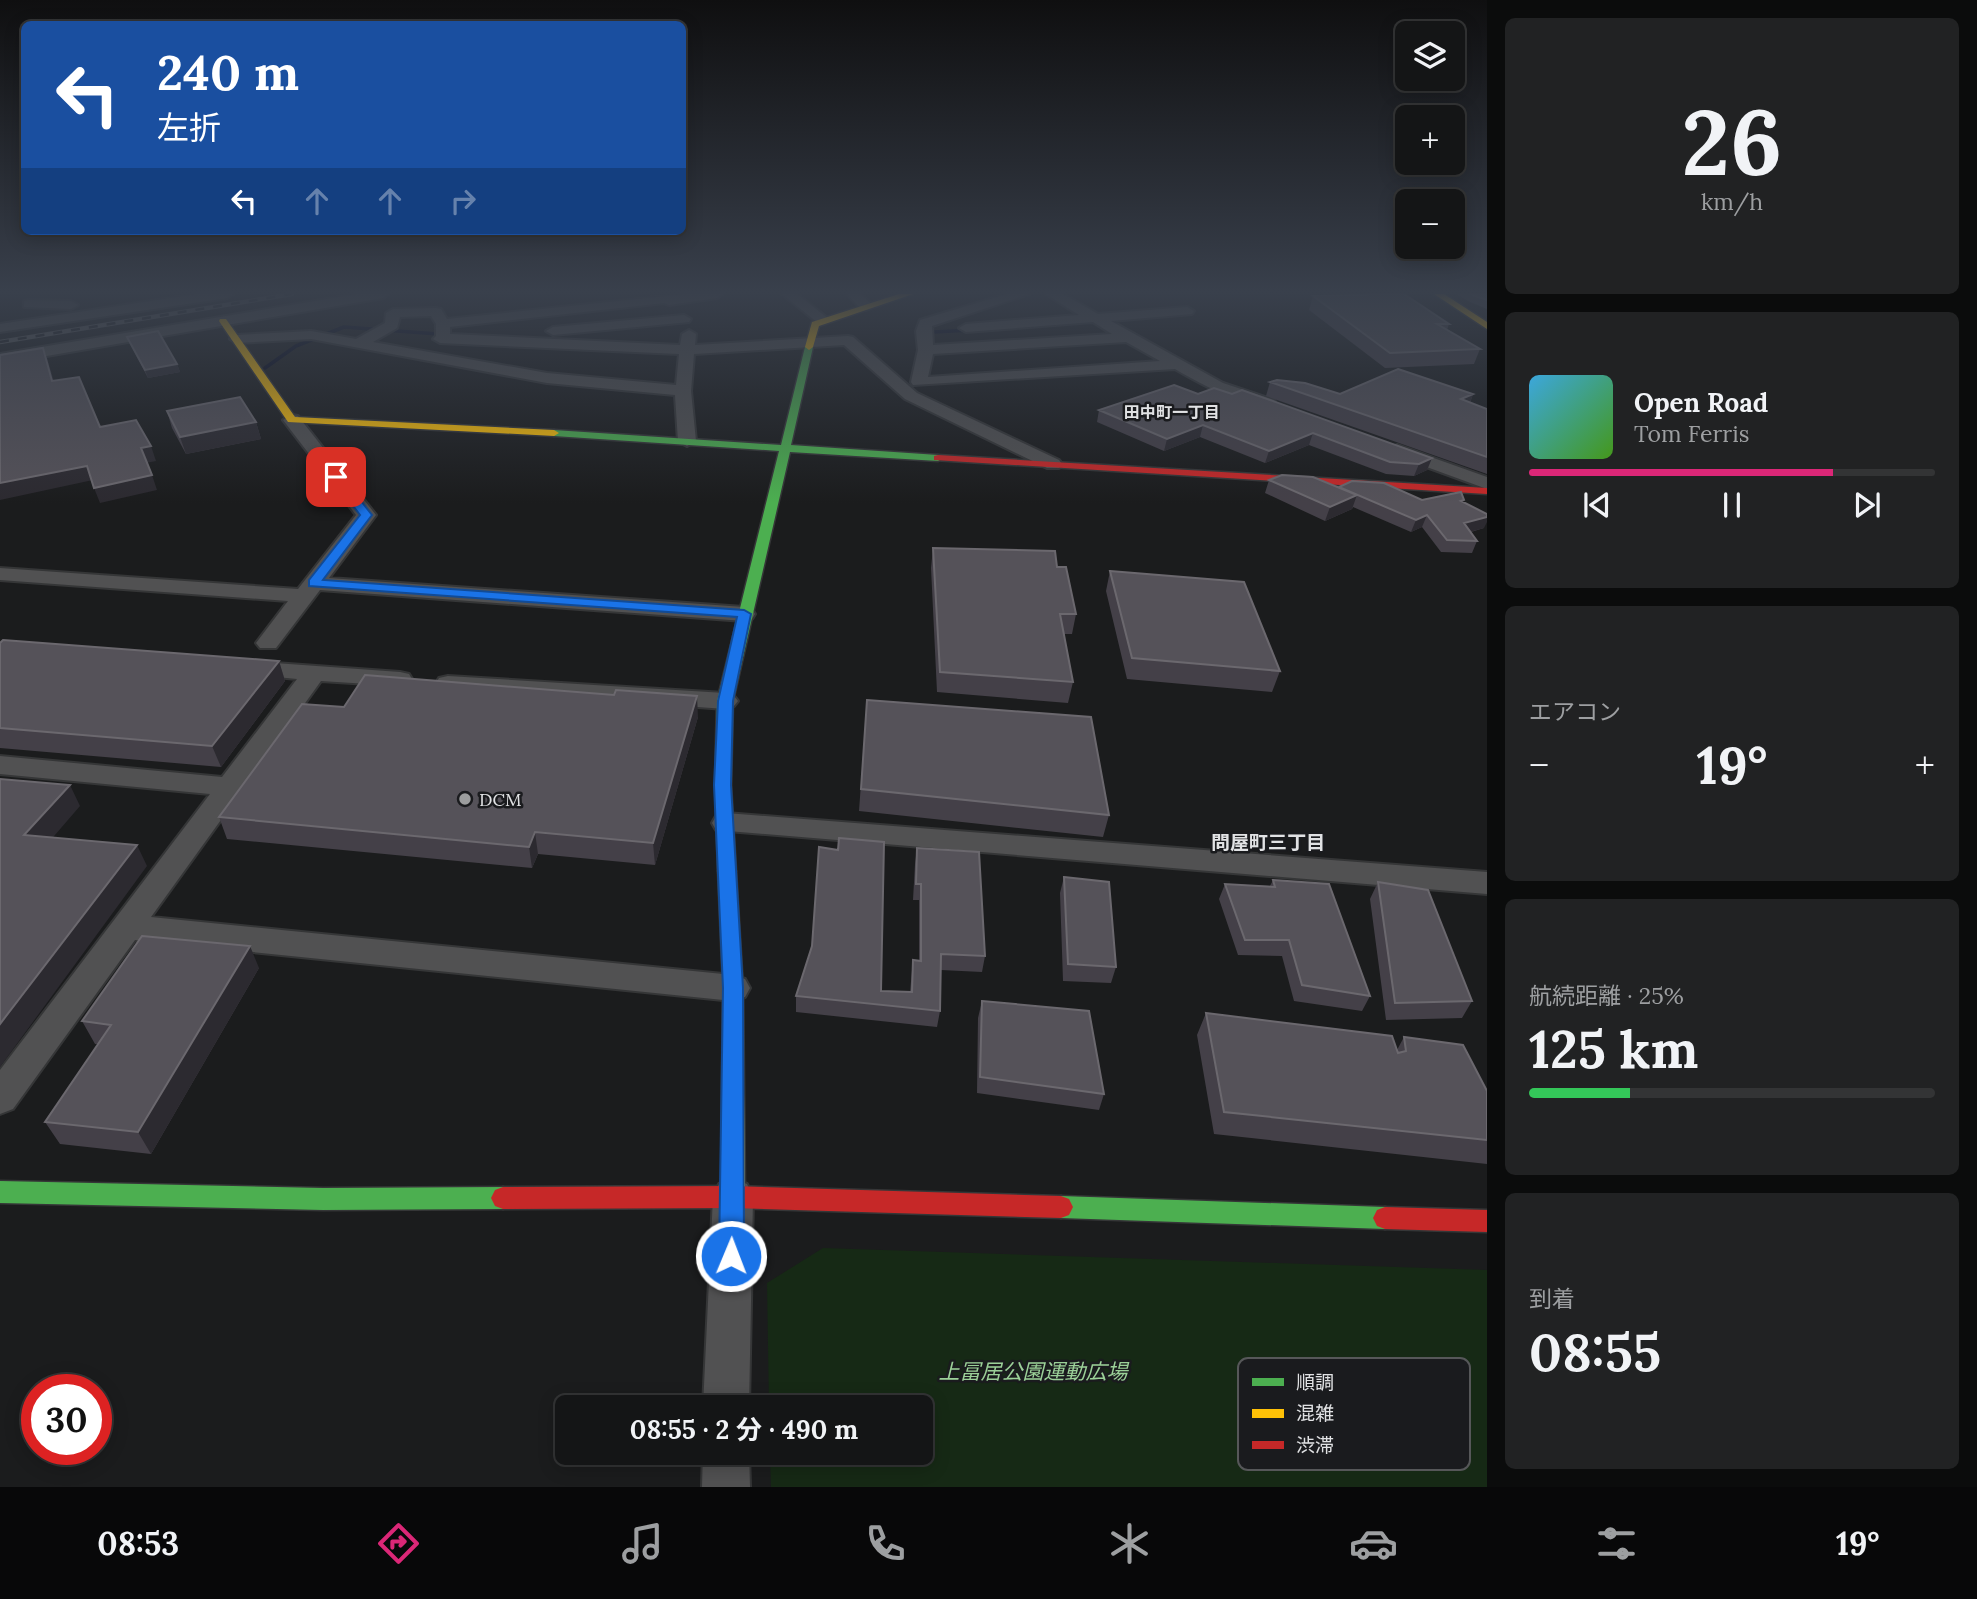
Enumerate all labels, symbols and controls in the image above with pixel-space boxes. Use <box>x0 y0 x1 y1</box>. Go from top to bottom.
map controls <box>1395 21 1465 259</box>
button: layers <box>1395 21 1465 91</box>
text: 240 m <box>157 41 299 103</box>
icon: left <box>42 49 133 140</box>
text: 26 <box>1682 83 1782 200</box>
button: + <box>1395 105 1465 175</box>
text: 左折 <box>157 107 221 148</box>
icon: left <box>225 182 263 220</box>
icon: ahead <box>298 182 336 220</box>
icon: ahead <box>371 182 409 220</box>
icon: right <box>444 182 482 220</box>
text: km/h <box>1701 187 1763 216</box>
button: − <box>1395 189 1465 259</box>
text: Open Road <box>1634 386 1768 419</box>
district label: 田中町一丁目 <box>1124 402 1220 422</box>
text: Tom Ferris <box>1634 419 1749 448</box>
pin <box>306 447 366 507</box>
icon: arrive <box>317 458 355 496</box>
icon: previous <box>1578 486 1616 524</box>
icon: pause <box>1713 486 1751 524</box>
icon: next <box>1848 486 1886 524</box>
text: エアコン <box>1529 697 1621 726</box>
text: 19° <box>1697 732 1767 798</box>
text: − <box>1529 741 1549 789</box>
text: + <box>1915 741 1935 789</box>
place label: DCM <box>479 788 522 811</box>
marker: DCM <box>457 791 473 807</box>
district label: 問屋町三丁目 <box>1211 830 1325 854</box>
text: 航続距離 · 25% <box>1529 981 1684 1010</box>
text: 125 km <box>1529 1016 1698 1082</box>
position arrow <box>694 1219 768 1293</box>
text: 到着 <box>1529 1284 1575 1313</box>
text: 08:55 <box>1529 1319 1661 1385</box>
park label: 上冨居公園運動広場 <box>939 1358 1129 1385</box>
legend <box>1238 1358 1470 1470</box>
text: 順調 <box>1296 1370 1334 1394</box>
speed limit sign: 30 <box>21 1374 112 1465</box>
text: 混雑 <box>1296 1401 1334 1425</box>
text: 08:55 · 2 分 · 490 m <box>630 1413 858 1446</box>
text: 渋滞 <box>1296 1433 1334 1457</box>
icon: directions <box>374 1519 423 1568</box>
icon: music <box>618 1519 667 1568</box>
icon: phone <box>861 1519 910 1568</box>
icon: climate <box>1105 1519 1154 1568</box>
icon: car <box>1349 1519 1398 1568</box>
icon: filters <box>1592 1519 1641 1568</box>
text: 08:53 <box>97 1523 179 1564</box>
text: 19° <box>1836 1523 1880 1564</box>

